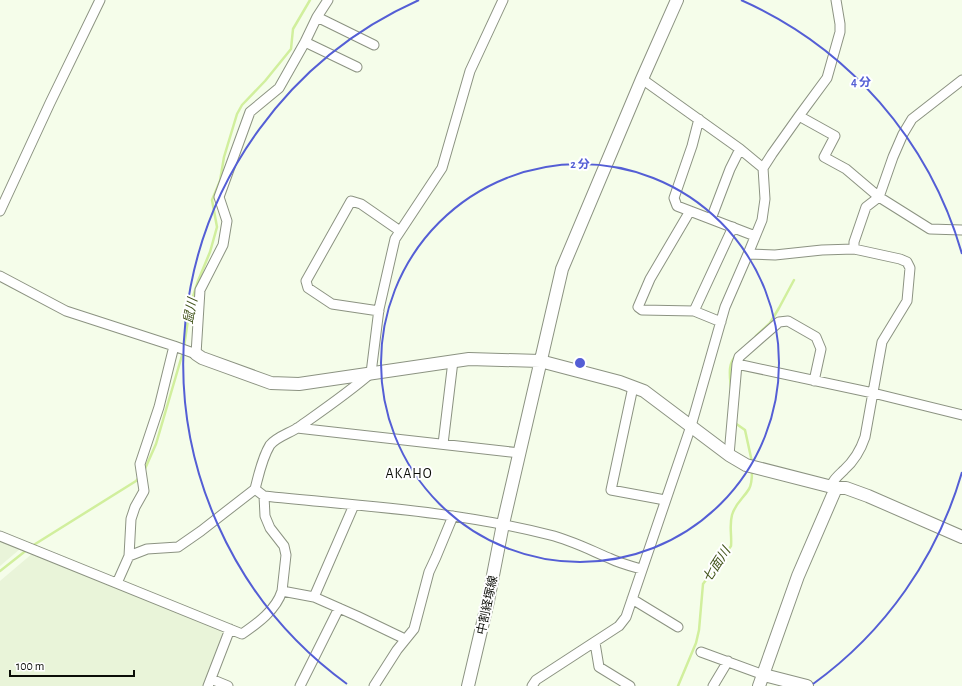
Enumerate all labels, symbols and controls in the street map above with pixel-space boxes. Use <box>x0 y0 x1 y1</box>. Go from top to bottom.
text: 4 分 <box>851 76 871 88</box>
text: 2 分 <box>570 158 590 170</box>
water label: 鼠川 <box>181 295 200 325</box>
centre of rings <box>573 356 587 370</box>
district label: AKAHO <box>385 467 433 481</box>
water label: 七面川 <box>700 543 734 585</box>
street label: 中割経塚線 <box>474 574 499 636</box>
scale bar <box>10 652 134 678</box>
text: 100 m <box>16 660 44 672</box>

